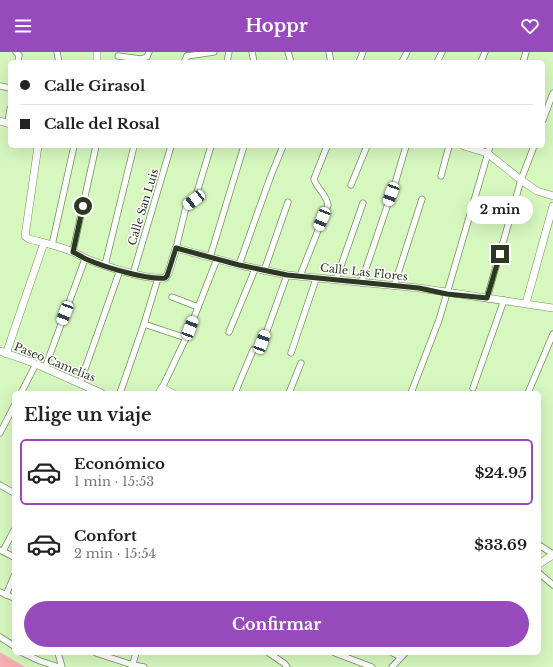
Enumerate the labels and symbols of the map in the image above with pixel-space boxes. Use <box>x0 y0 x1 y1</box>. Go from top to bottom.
street label: Calle San Luis <box>125 167 161 247</box>
car <box>381 181 401 207</box>
car <box>181 188 207 212</box>
callout: 2 min <box>467 196 533 224</box>
route start <box>74 197 92 215</box>
car <box>312 206 332 232</box>
route end <box>491 245 509 263</box>
street label: Calle Las Flores <box>319 260 409 284</box>
car <box>55 300 75 326</box>
car <box>180 315 200 341</box>
car <box>252 329 272 355</box>
street label: Paseo Camelias <box>12 339 98 385</box>

